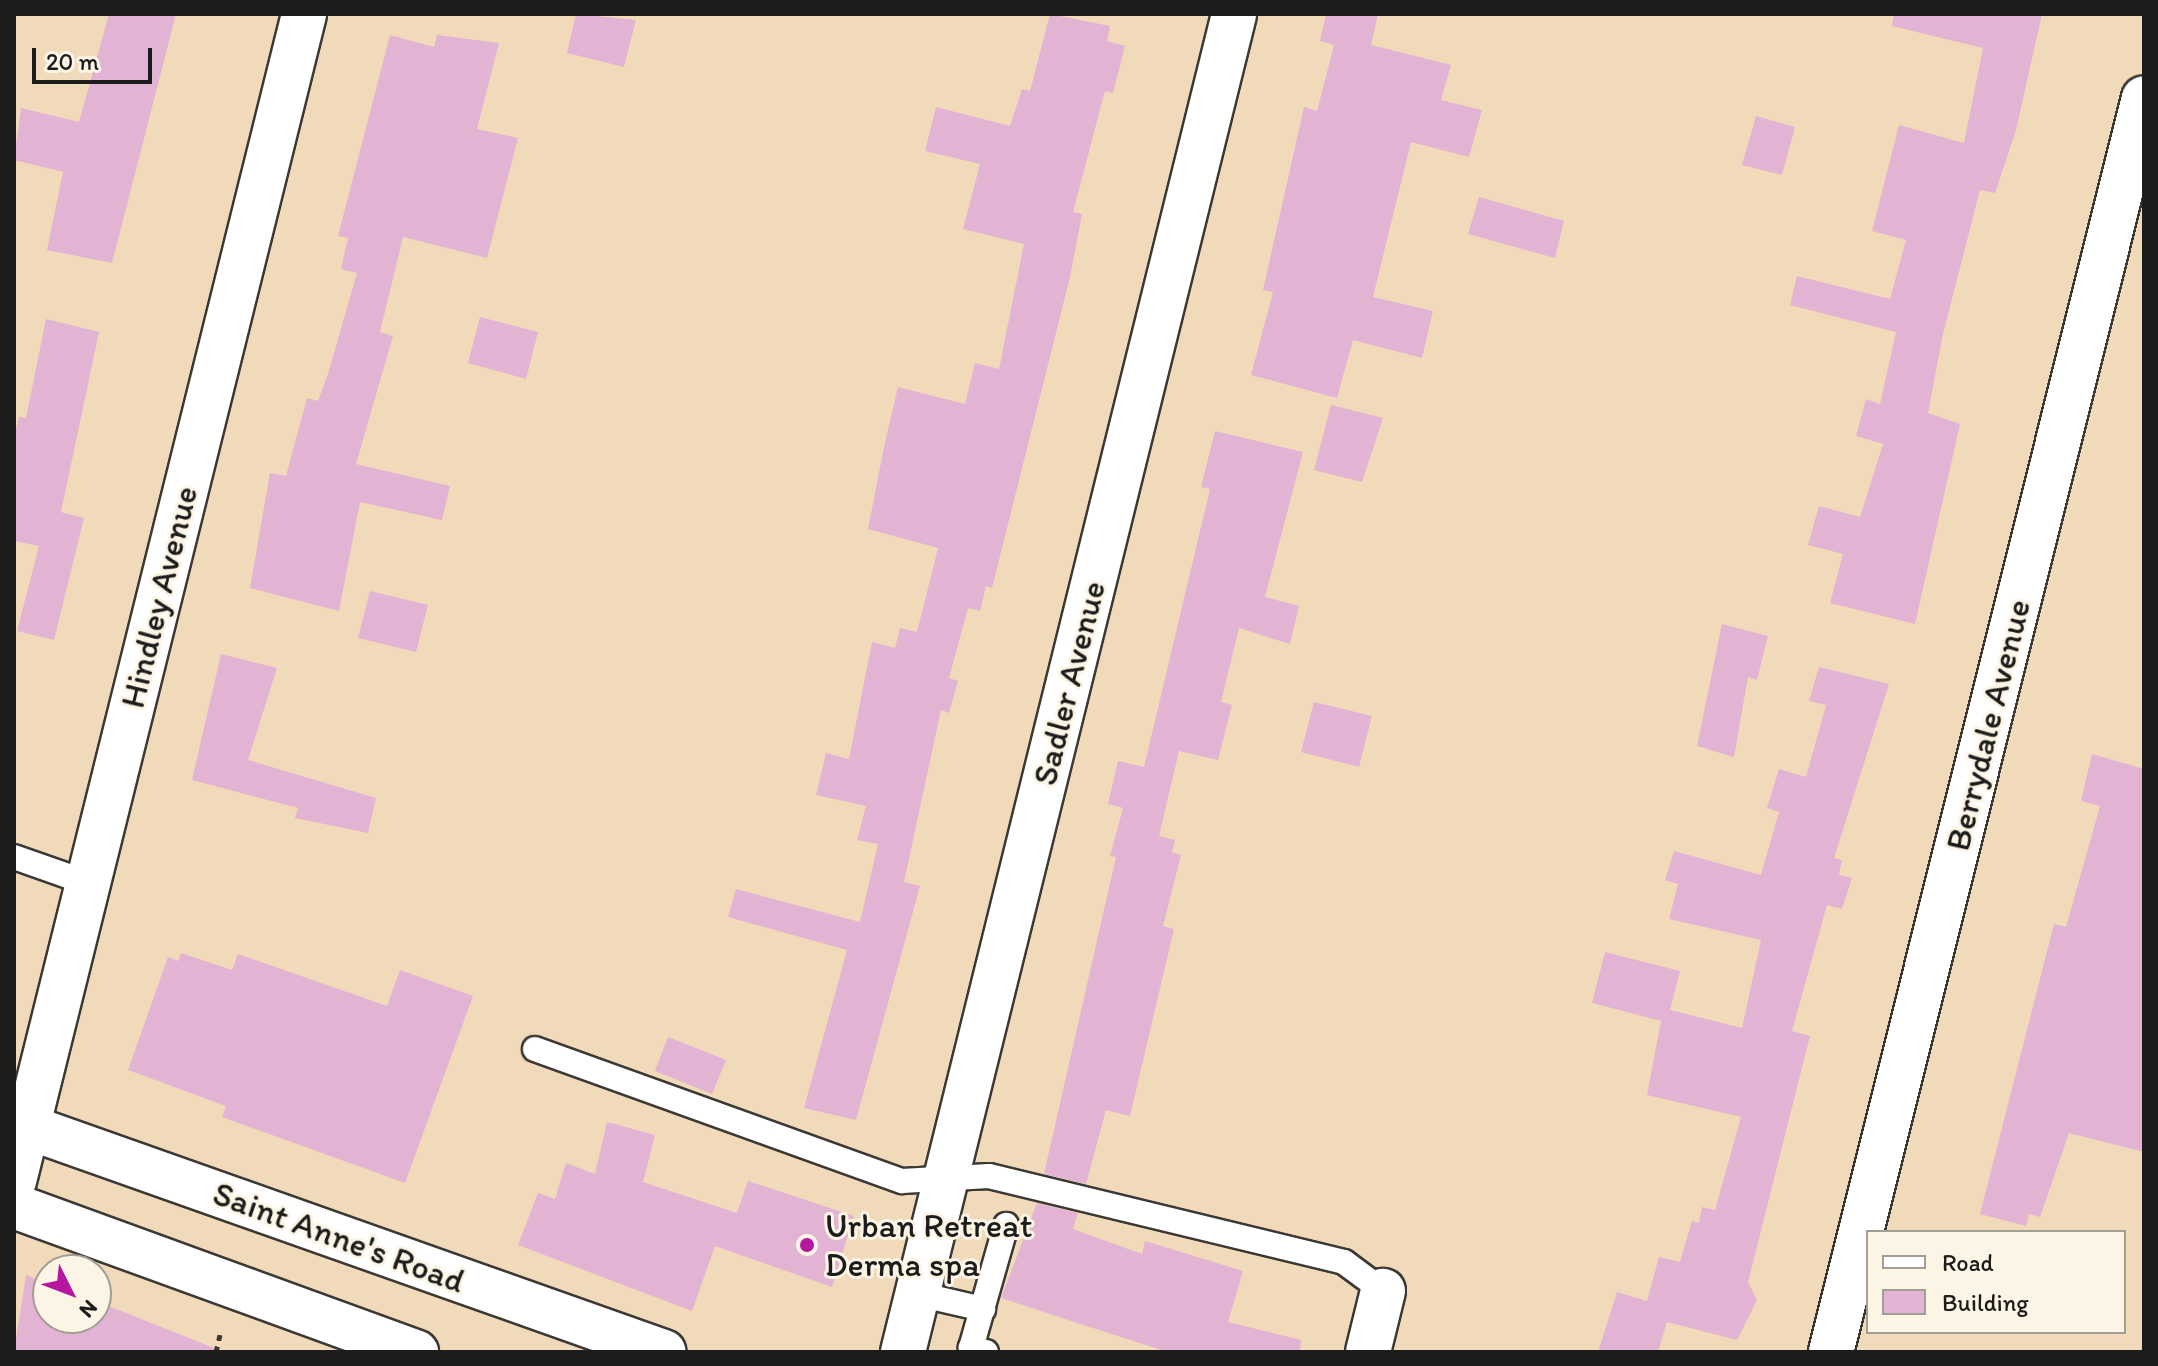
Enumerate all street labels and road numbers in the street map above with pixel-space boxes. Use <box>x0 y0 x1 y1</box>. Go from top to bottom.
street label: Hindley Avenue <box>112 483 206 711</box>
street label: Sadler Avenue <box>1024 577 1114 789</box>
street label: Berrydale Avenue <box>1937 596 2039 854</box>
street label: Saint Anne's Road <box>208 1173 470 1301</box>

